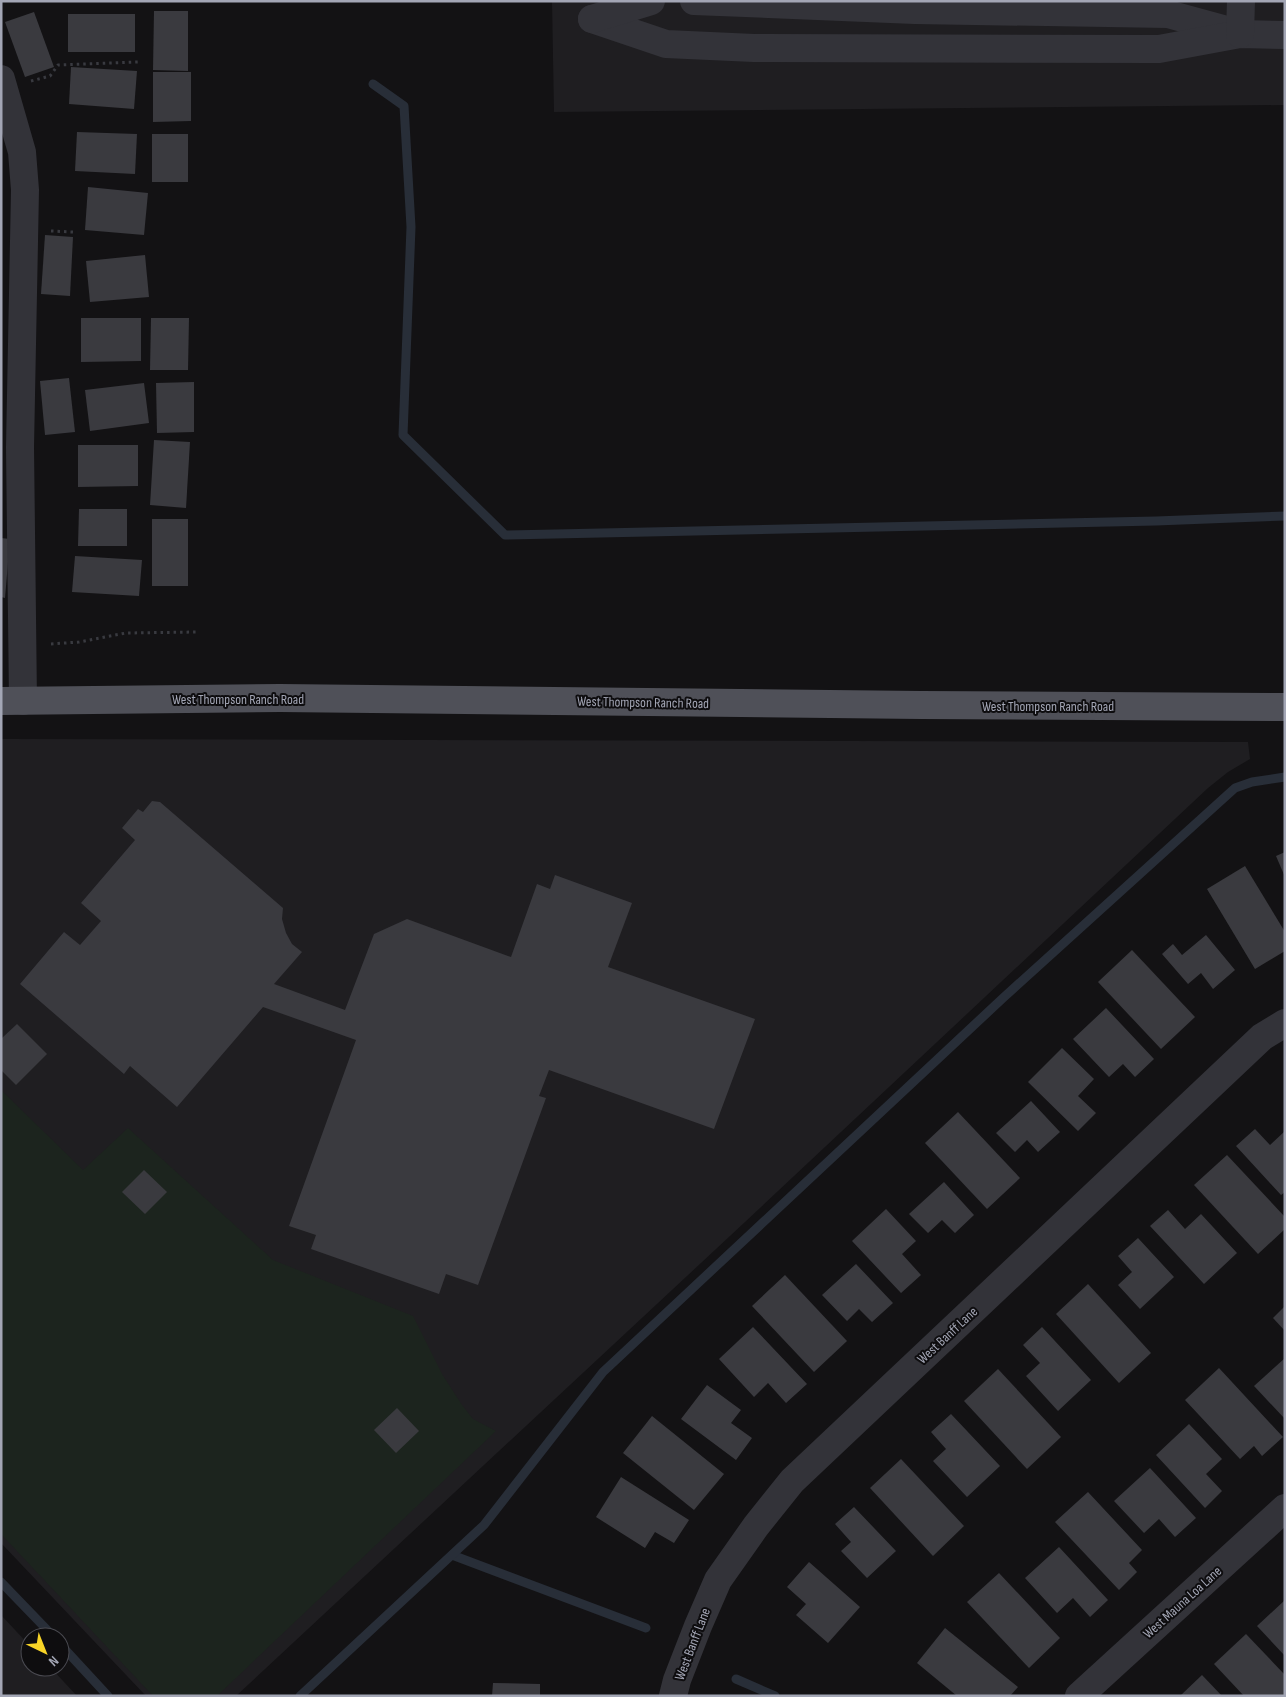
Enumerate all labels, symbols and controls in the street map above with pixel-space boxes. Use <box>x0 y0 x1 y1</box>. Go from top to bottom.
street label: West Thompson Ranch Road <box>172 691 304 708</box>
street label: West Thompson Ranch Road <box>577 693 709 712</box>
street label: West Thompson Ranch Road <box>982 698 1114 715</box>
street label: West Banff Lane <box>914 1303 981 1368</box>
street label: West Mauna Loa Lane <box>1140 1563 1225 1642</box>
street label: West Banff Lane <box>671 1606 714 1683</box>
north arrow <box>20 1627 70 1677</box>
text: N <box>45 1652 62 1670</box>

